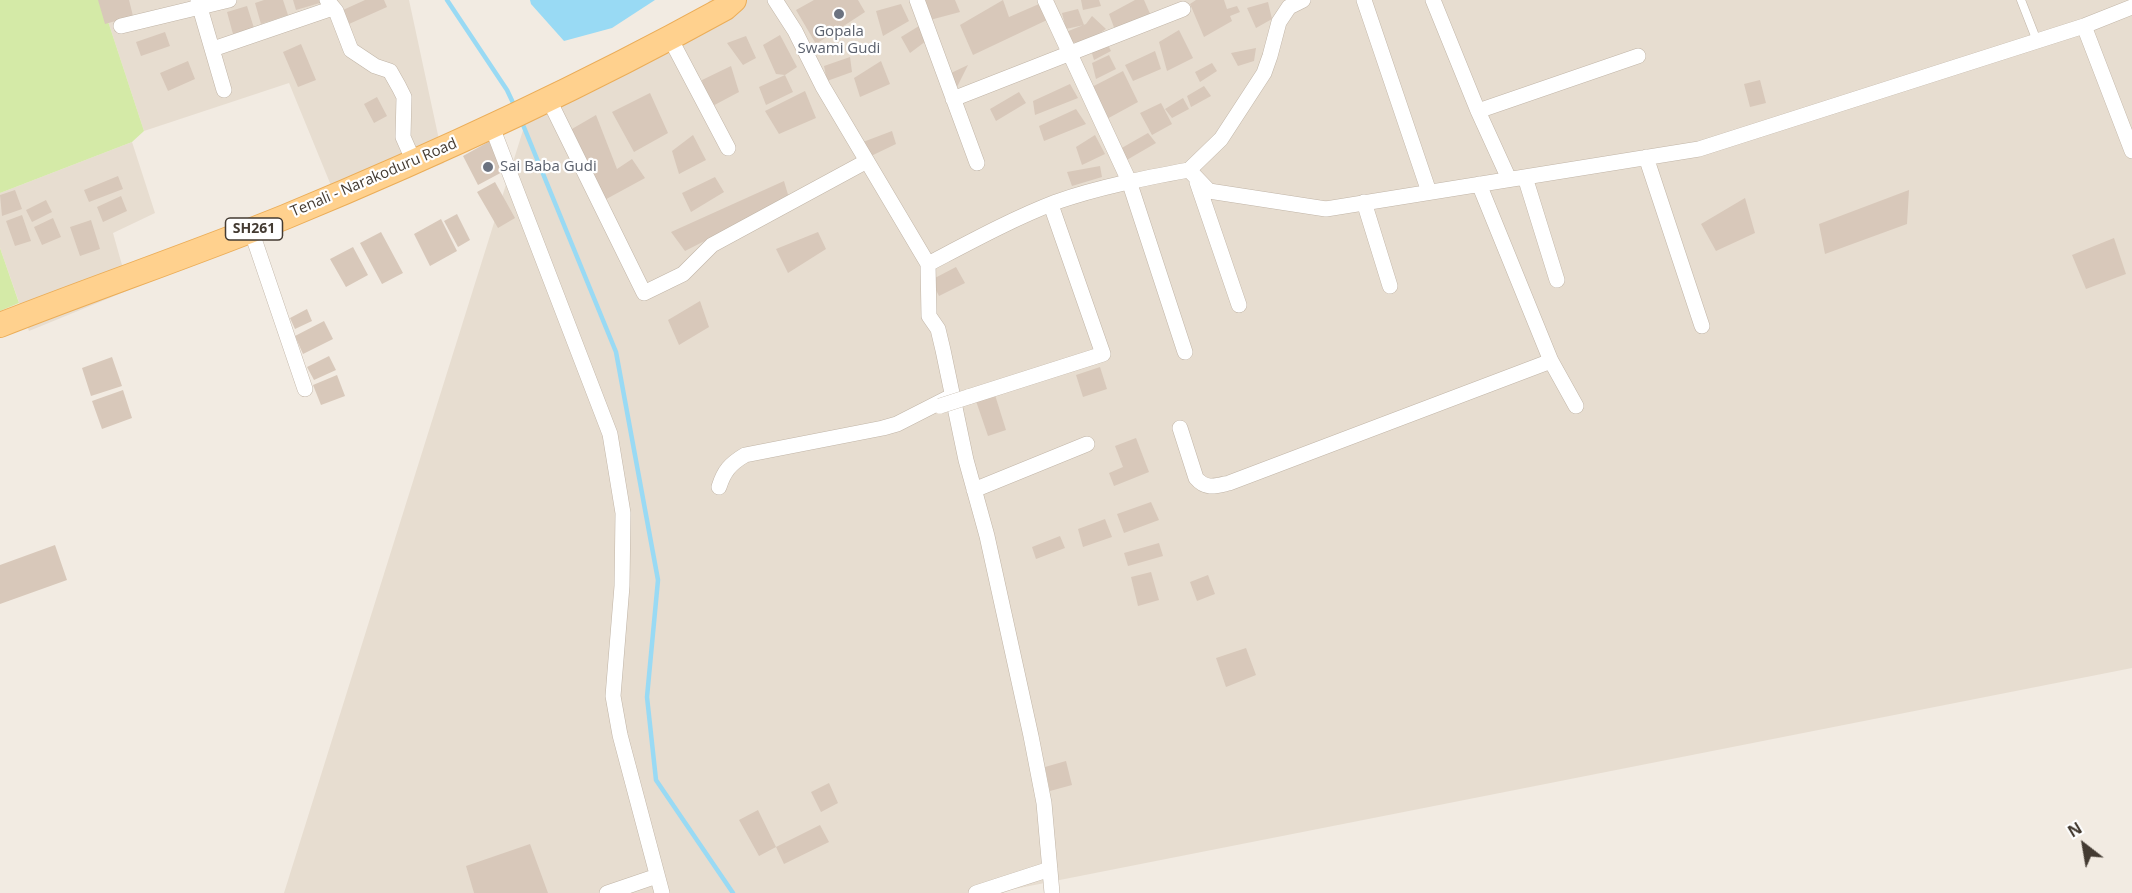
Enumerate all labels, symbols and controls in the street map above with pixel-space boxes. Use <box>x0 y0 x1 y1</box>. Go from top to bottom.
marker: Gopala Swami Gudi <box>832 7 846 21</box>
place label: Gopala Swami Gudi <box>798 23 880 58</box>
street label: Tenali - Narakoduru Road <box>288 135 460 221</box>
place label: Sai Baba Gudi <box>500 158 597 176</box>
marker: Sai Baba Gudi <box>481 160 495 174</box>
road number: SH261 <box>226 218 282 240</box>
north arrow <box>2054 815 2114 875</box>
text: N <box>2063 817 2086 842</box>

